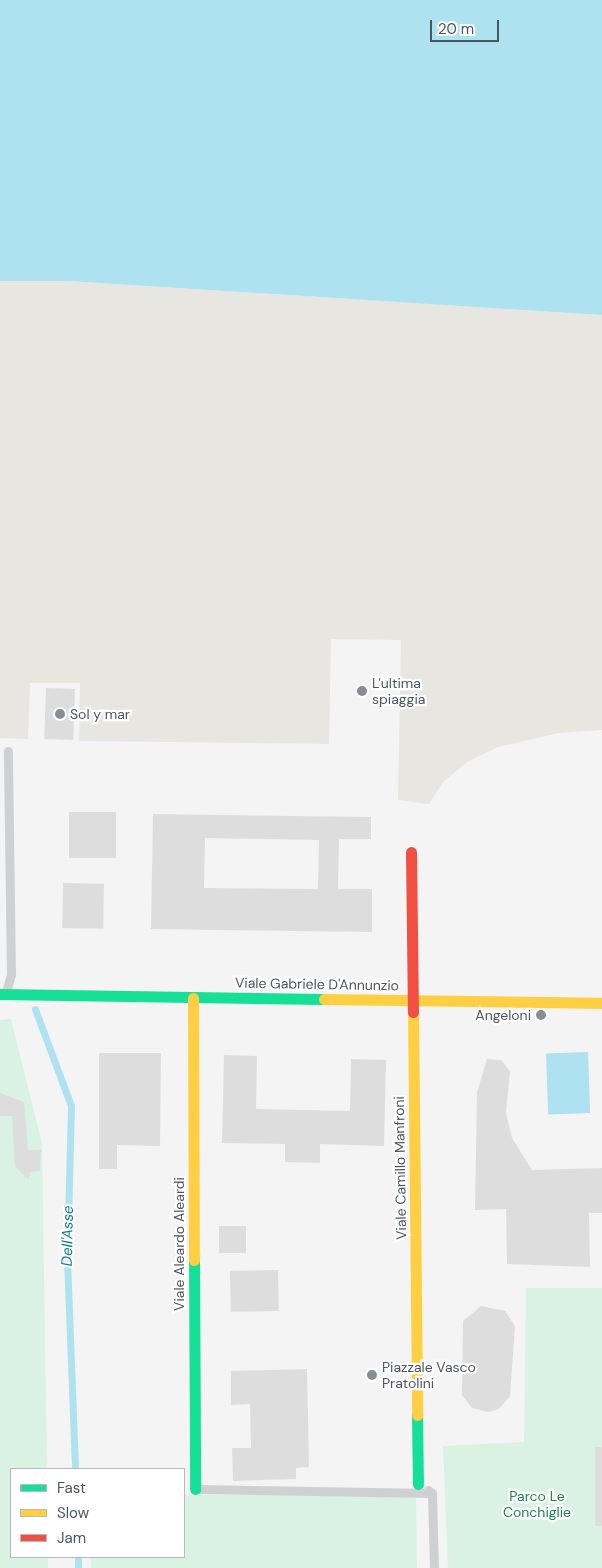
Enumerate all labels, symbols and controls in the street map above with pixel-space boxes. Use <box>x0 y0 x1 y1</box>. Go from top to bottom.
scale bar <box>432 10 501 42</box>
text: 20 m <box>438 19 474 39</box>
place label: L'ultima spiaggia <box>372 675 425 708</box>
marker: L'ultima spiaggia <box>356 685 368 697</box>
place label: Sol y mar <box>70 706 130 722</box>
marker: Sol y mar <box>54 708 66 720</box>
street label: Viale Gabriele D'Annunzio <box>235 974 399 994</box>
place label: Angeloni <box>475 1007 531 1023</box>
marker: Angeloni <box>535 1009 547 1021</box>
street label: Viale Camillo Manfroni <box>390 1096 410 1240</box>
street label: Viale Aleardo Aleardi <box>171 1177 187 1311</box>
water label: Dell'Asse <box>58 1206 78 1266</box>
place label: Piazzale Vasco Pratolini <box>382 1359 476 1391</box>
marker: Piazzale Vasco Pratolini <box>366 1369 378 1381</box>
legend <box>10 1468 185 1558</box>
text: Fast <box>57 1478 86 1498</box>
park label: Parco Le Conchiglie <box>503 1488 571 1520</box>
text: Slow <box>57 1503 89 1523</box>
text: Jam <box>57 1528 86 1548</box>

